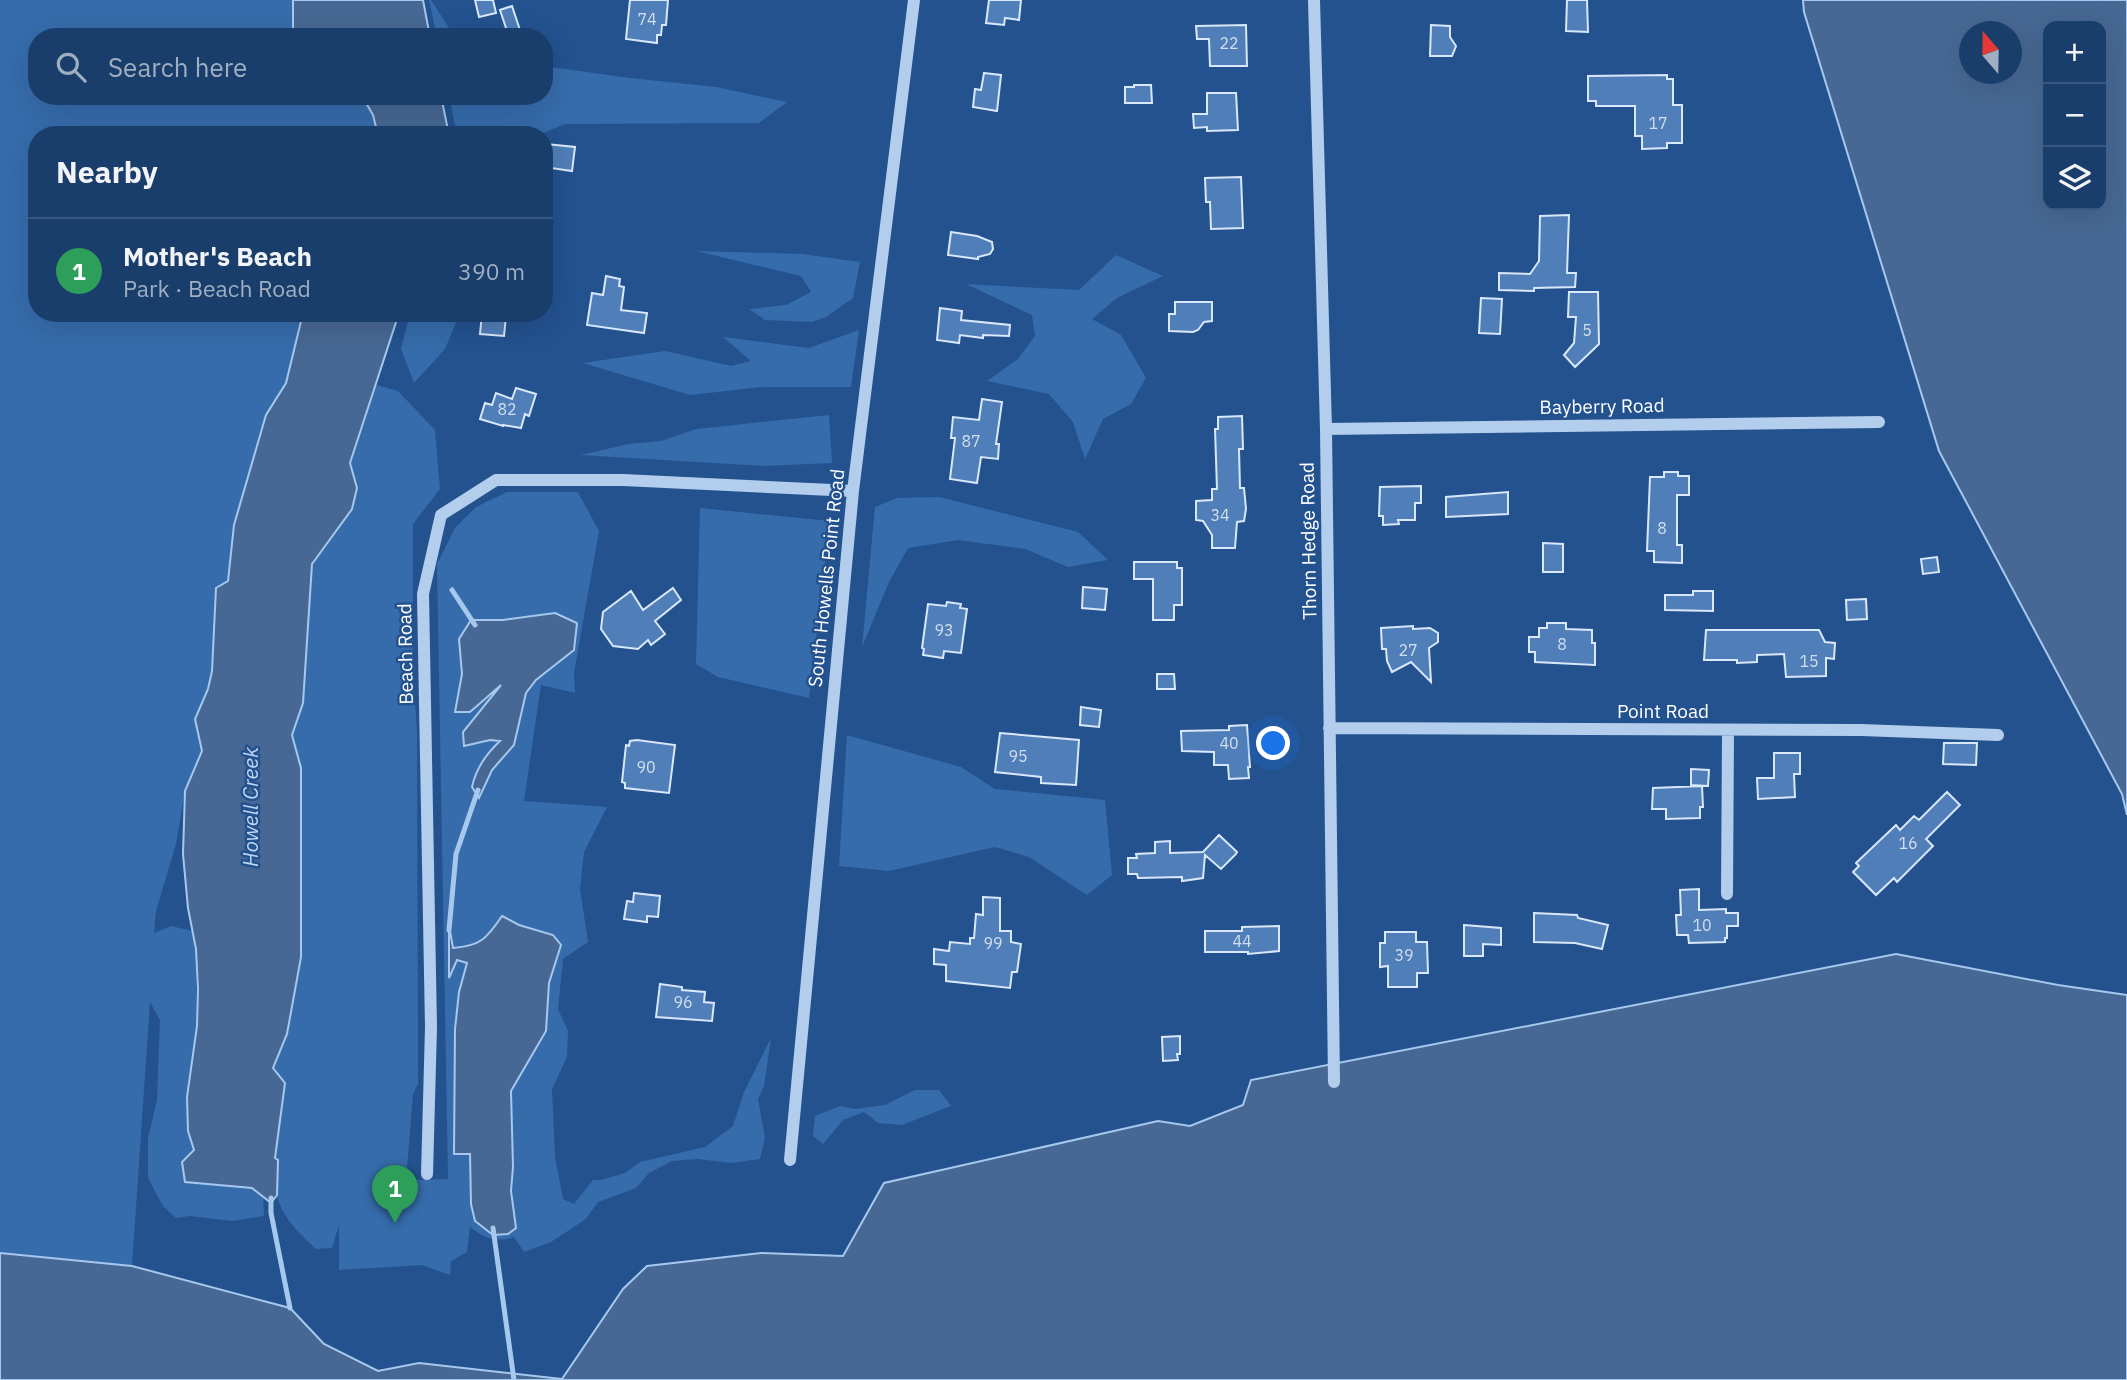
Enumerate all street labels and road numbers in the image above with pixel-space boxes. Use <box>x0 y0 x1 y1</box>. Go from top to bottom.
street label: Bayberry Road <box>1539 393 1665 419</box>
street label: Thorn Hedge Road <box>1295 462 1321 620</box>
street label: South Howells Point Road <box>803 468 849 688</box>
street label: Beach Road <box>392 603 418 705</box>
street label: Point Road <box>1617 699 1709 723</box>

